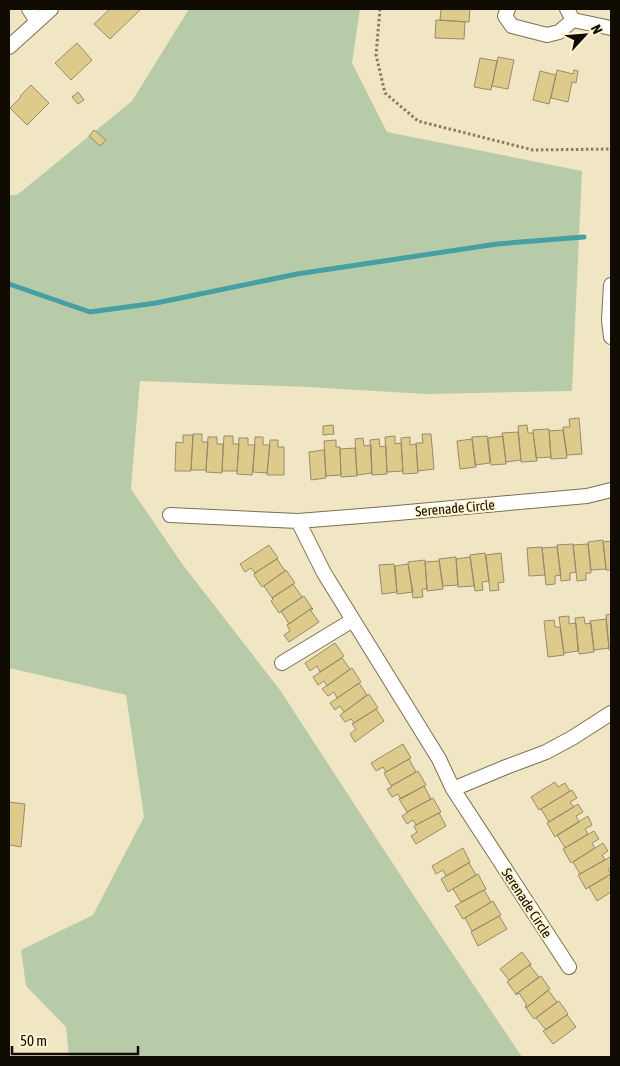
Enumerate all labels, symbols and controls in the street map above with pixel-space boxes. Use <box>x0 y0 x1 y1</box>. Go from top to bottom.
north arrow <box>560 10 610 60</box>
text: N <box>588 22 606 37</box>
street label: Serenade Circle <box>415 497 495 519</box>
street label: Serenade Circle <box>499 865 555 941</box>
scale bar <box>12 1024 139 1056</box>
text: 50 m <box>20 1032 47 1049</box>

